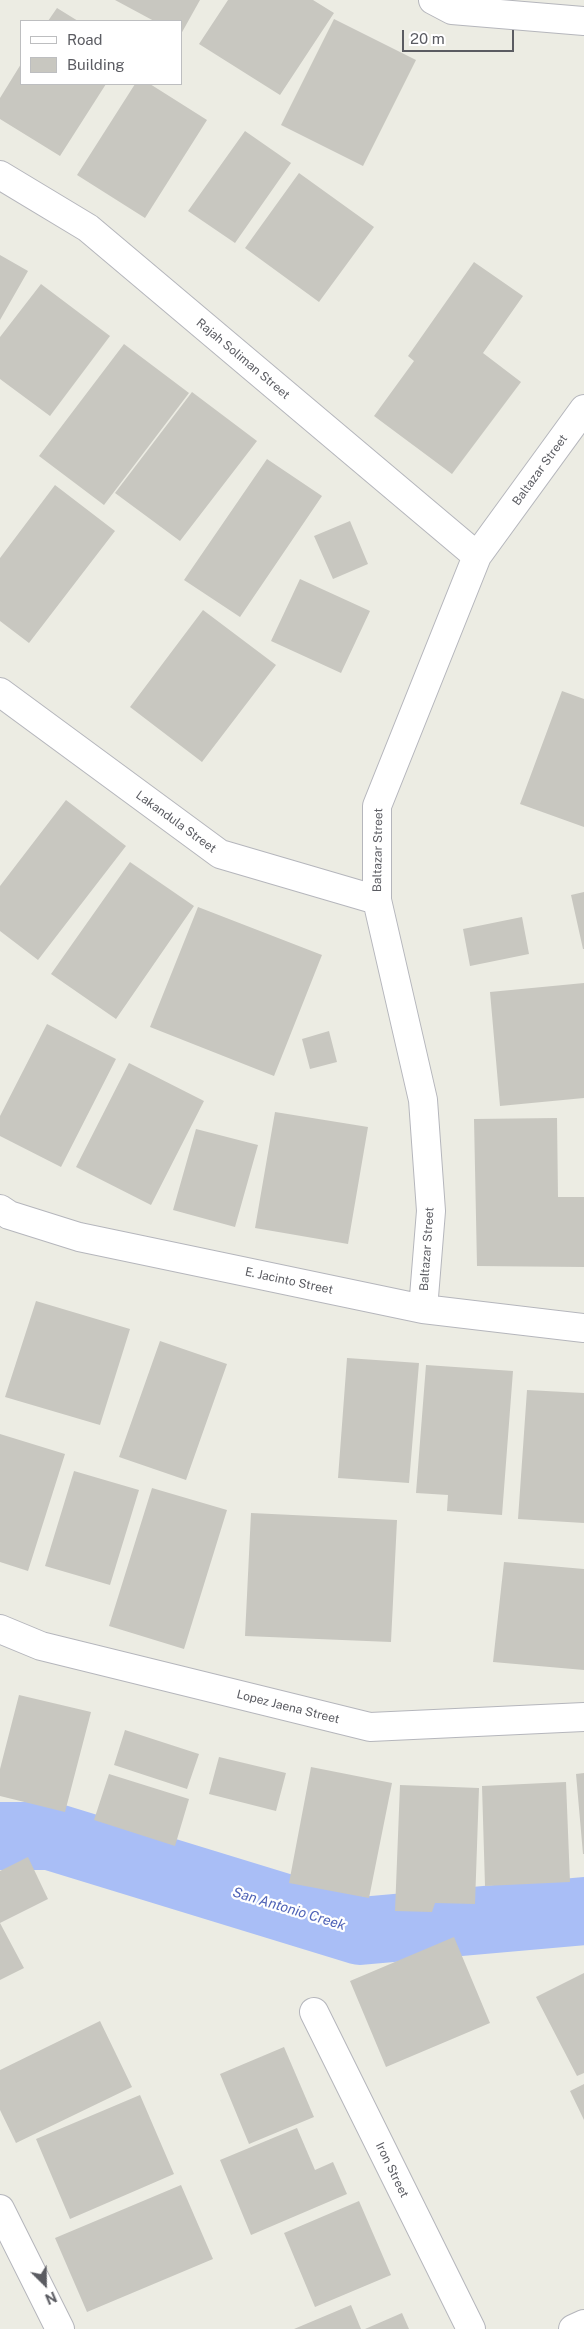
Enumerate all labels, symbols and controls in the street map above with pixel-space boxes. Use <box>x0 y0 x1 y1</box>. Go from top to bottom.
legend <box>20 20 182 85</box>
scale bar <box>404 20 516 52</box>
text: 20 m <box>410 30 445 47</box>
text: Road <box>67 31 103 48</box>
text: Building <box>67 56 125 73</box>
street label: Rajah Soliman Street <box>193 316 293 402</box>
street label: Baltazar Street <box>509 432 571 508</box>
street label: Lakandula Street <box>133 788 219 856</box>
street label: Baltazar Street <box>370 808 386 892</box>
street label: Baltazar Street <box>417 1206 437 1292</box>
street label: E. Jacinto Street <box>244 1265 334 1297</box>
street label: Lopez Jaena Street <box>235 1687 341 1727</box>
water label: San Antonio Creek <box>231 1884 347 1934</box>
street label: Iron Street <box>372 2140 412 2200</box>
north arrow <box>20 2259 70 2309</box>
text: N <box>43 2288 59 2307</box>

